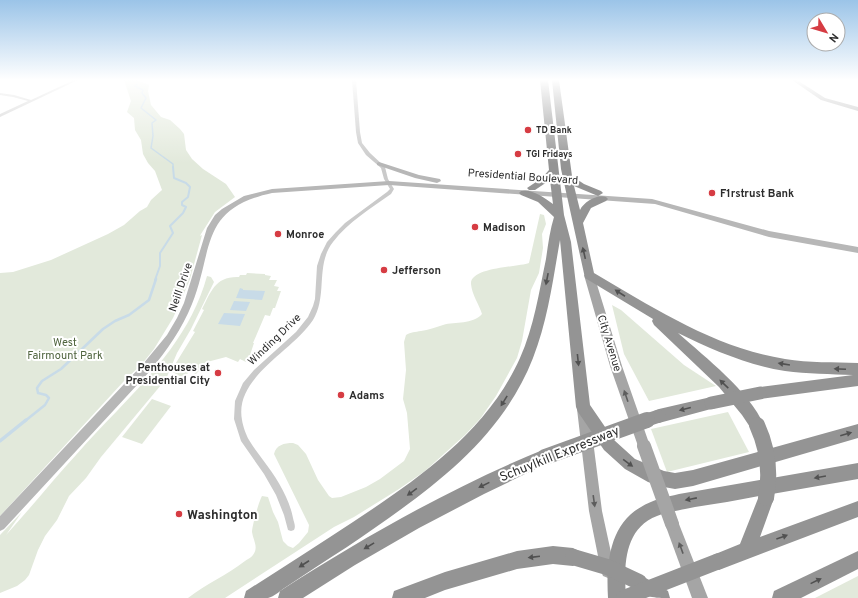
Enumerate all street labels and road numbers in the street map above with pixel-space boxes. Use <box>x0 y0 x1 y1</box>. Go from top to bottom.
street label: Presidential Boulevard <box>467 166 579 188</box>
street label: Neill Drive <box>166 261 196 314</box>
street label: Winding Drive <box>245 311 304 369</box>
street label: City Avenue <box>594 313 624 373</box>
street label: Schuylkill Expressway <box>498 423 622 486</box>

